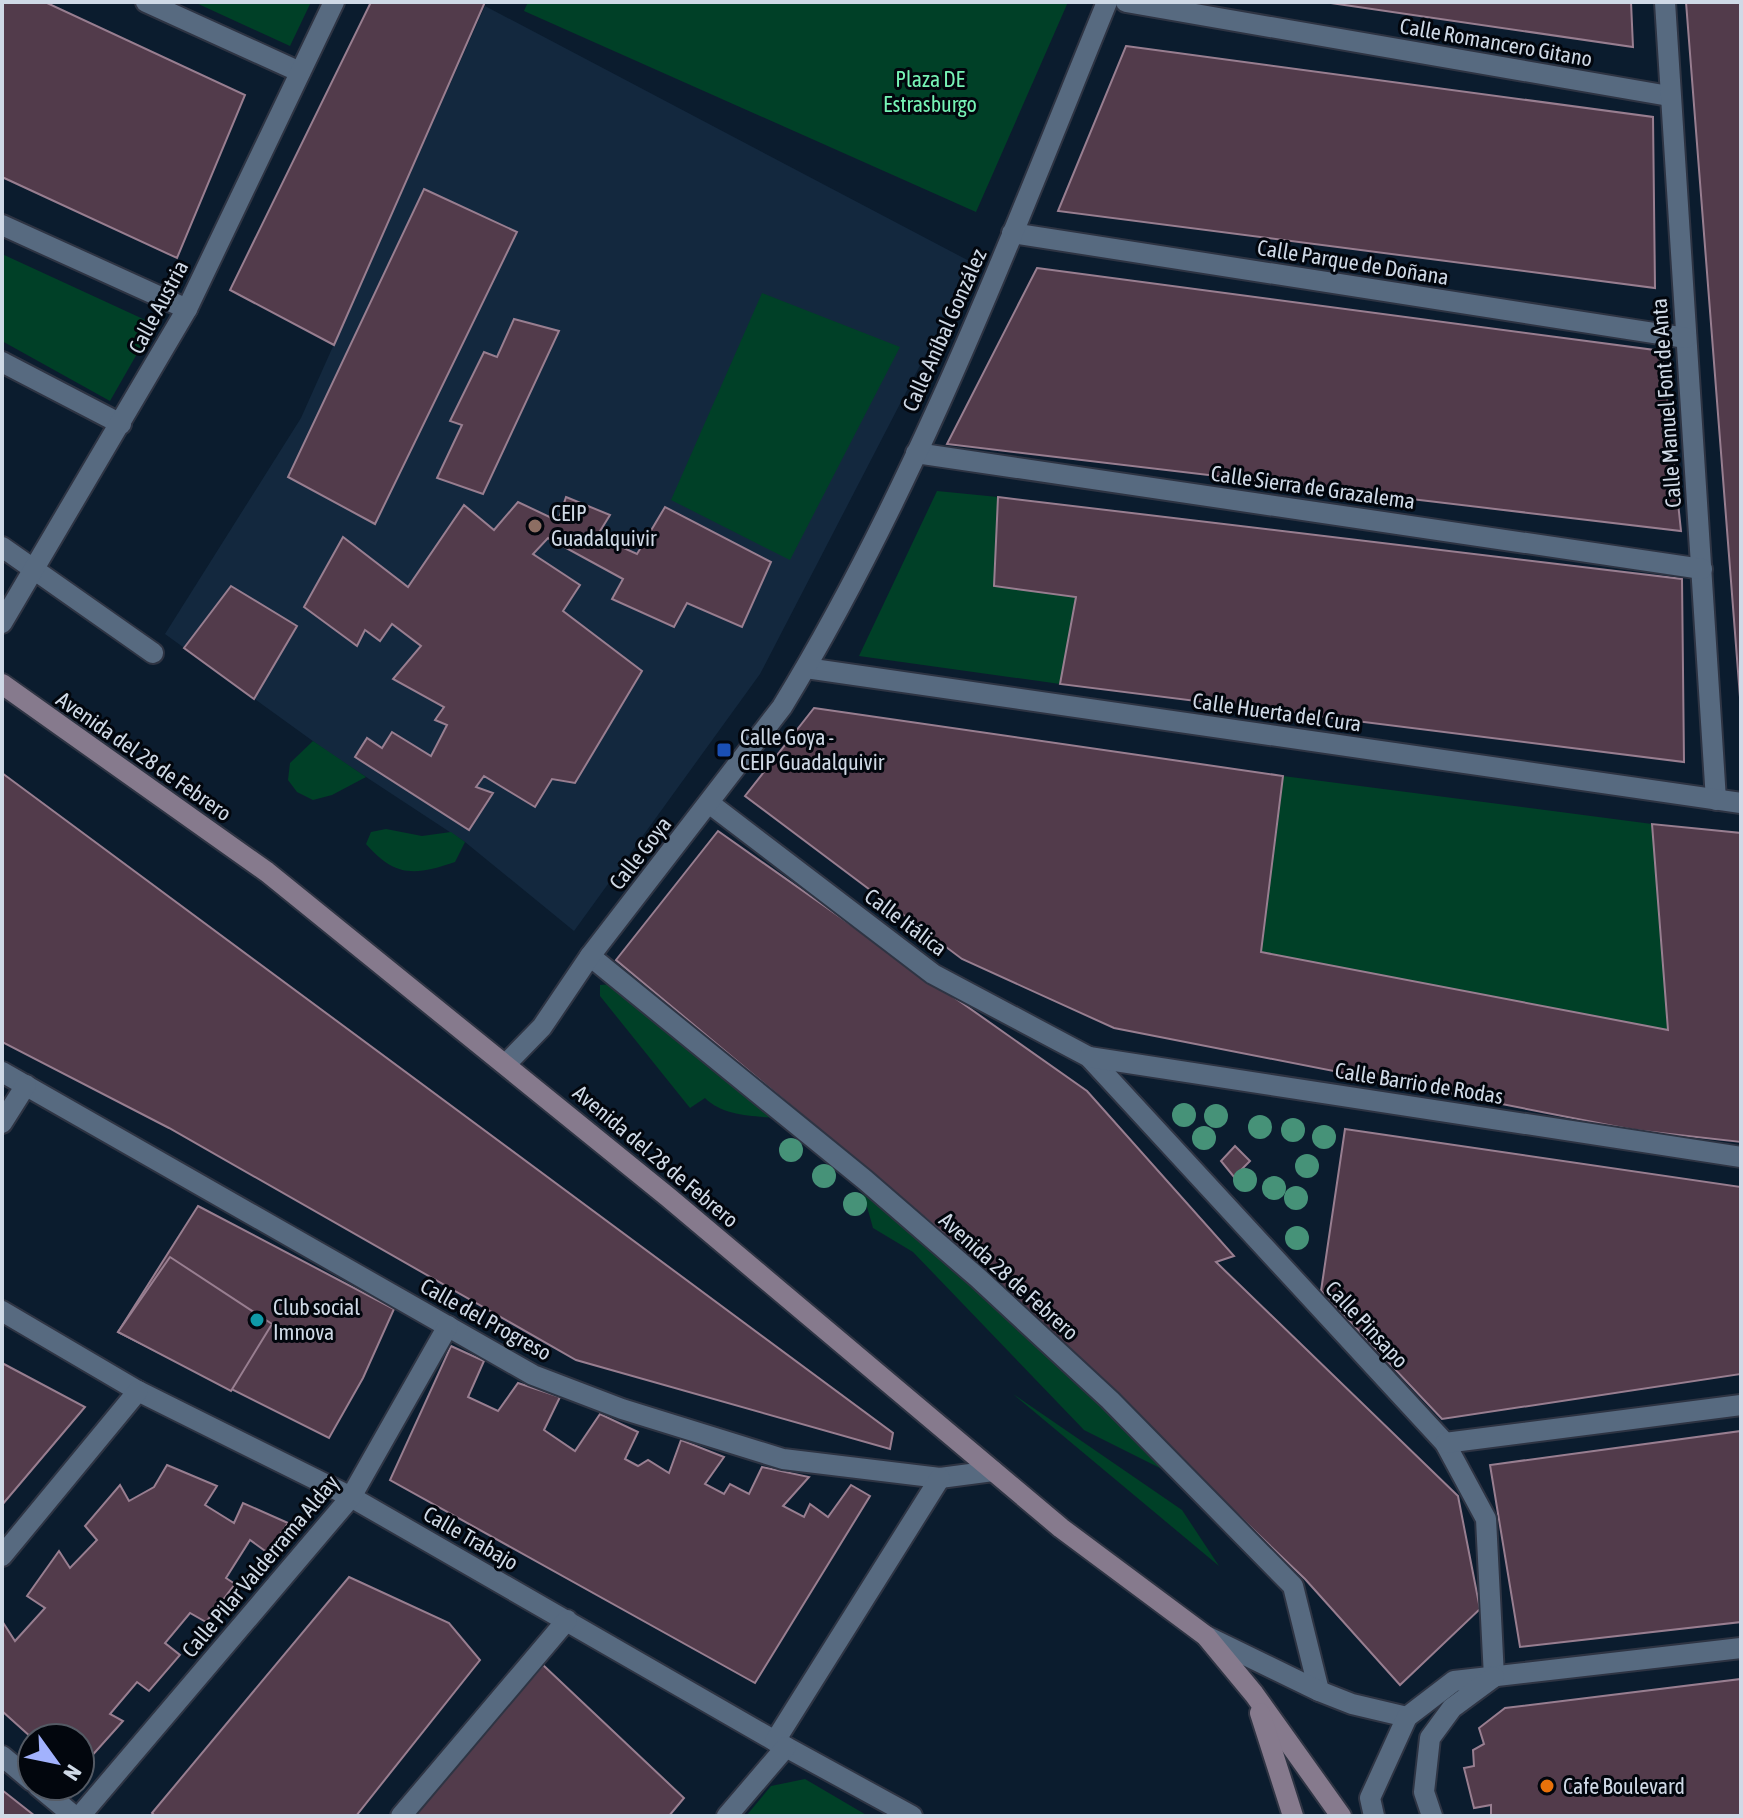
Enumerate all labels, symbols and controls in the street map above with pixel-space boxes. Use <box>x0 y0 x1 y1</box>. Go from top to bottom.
street label: Calle Romancero Gitano <box>1398 12 1594 72</box>
park label: Plaza DE Estrasburgo <box>883 66 977 117</box>
street label: Calle Parque de Doñana <box>1255 234 1451 290</box>
street label: Calle Aníbal González <box>897 245 991 415</box>
street label: Calle Austria <box>123 256 193 358</box>
street label: Calle Manuel Font de Anta <box>1646 297 1686 509</box>
street label: Calle Sierra de Grazalema <box>1209 460 1417 514</box>
place label: CEIP Guadalquivir <box>551 500 657 551</box>
marker: CEIP Guadalquivir <box>526 517 544 535</box>
street label: Avenida del 28 de Febrero <box>52 686 236 826</box>
street label: Calle Huerta del Cura <box>1191 687 1363 737</box>
place label: Calle Goya - CEIP Guadalquivir <box>740 724 885 775</box>
marker: Calle Goya - CEIP Guadalquivir <box>715 741 733 759</box>
street label: Calle Goya <box>603 811 677 895</box>
street label: Calle Itálica <box>860 883 952 961</box>
street label: Calle Barrio de Rodas <box>1333 1057 1505 1109</box>
street label: Avenida del 28 de Febrero <box>568 1079 744 1233</box>
street label: Avenida 28 de Febrero <box>934 1207 1084 1345</box>
street label: Calle del Progreso <box>416 1272 556 1366</box>
street label: Calle Pinsapo <box>1320 1275 1414 1373</box>
place label: Club social Imnova <box>273 1294 360 1345</box>
marker: Club social Imnova <box>248 1311 266 1329</box>
street label: Calle Pilar Valderrama Alday <box>176 1470 344 1662</box>
street label: Calle Trabajo <box>419 1500 523 1576</box>
north arrow <box>16 1722 96 1802</box>
text: N <box>58 1760 87 1785</box>
place label: Cafe Boulevard <box>1563 1773 1685 1799</box>
marker: Cafe Boulevard <box>1538 1777 1556 1795</box>

